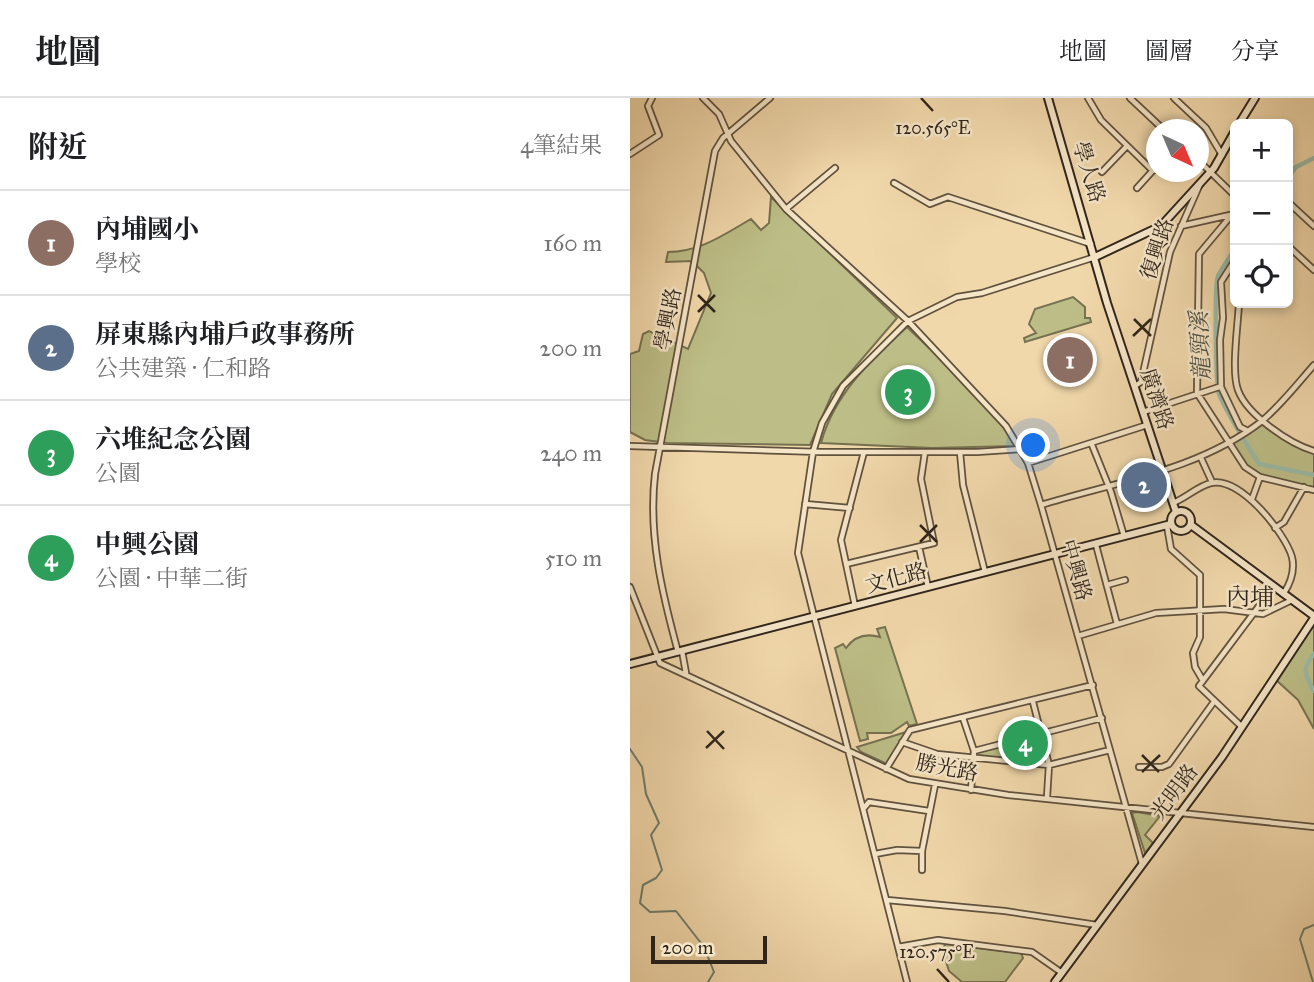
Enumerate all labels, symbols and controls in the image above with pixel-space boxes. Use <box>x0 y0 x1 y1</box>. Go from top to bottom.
text: 地圖 <box>35 32 101 72</box>
text: 地圖 <box>1059 36 1107 66</box>
text: 圖層 <box>1145 36 1193 66</box>
text: 分享 <box>1231 36 1279 66</box>
text: 120.565°E <box>895 117 971 139</box>
north arrow <box>1146 119 1209 182</box>
map controls <box>1230 119 1293 308</box>
button: + <box>1230 119 1293 182</box>
text: 附近 <box>28 129 88 165</box>
text: 4筆結果 <box>520 131 602 159</box>
street label: 學人路 <box>1067 138 1111 206</box>
button: − <box>1230 182 1293 245</box>
text: 內埔國小 <box>95 213 199 245</box>
street label: 復興路 <box>1135 215 1179 283</box>
text: 1 <box>46 229 56 257</box>
text: 160 m <box>544 229 602 257</box>
button: locate <box>1230 245 1293 308</box>
text: 學校 <box>95 249 141 277</box>
street label: 學興路 <box>649 286 687 352</box>
water label: 龍頸溪 <box>1184 308 1216 381</box>
text: 屏東縣內埔戶政事務所 <box>95 318 355 350</box>
text: 2 <box>45 334 57 362</box>
text: 200 m <box>540 334 602 362</box>
pin: 1 <box>1047 334 1093 386</box>
text: 公共建築 · 仁和路 <box>95 354 271 382</box>
street label: 廣濟路 <box>1135 365 1179 433</box>
pin: 3 <box>885 366 931 418</box>
text: 六堆紀念公園 <box>95 423 251 455</box>
your location <box>1016 428 1050 462</box>
text: 3 <box>46 439 56 467</box>
text: 240 m <box>540 439 602 467</box>
text: 公園 <box>95 459 141 487</box>
pin: 2 <box>1121 459 1167 511</box>
text: 中興公園 <box>95 528 199 560</box>
street label: 中興路 <box>1055 536 1097 604</box>
text: 4 <box>45 544 57 572</box>
text: 510 m <box>545 544 602 572</box>
street label: 文化路 <box>862 557 930 599</box>
text: 公園 · 中華二街 <box>95 564 248 592</box>
district label: 內埔 <box>1226 582 1274 612</box>
pin: 4 <box>1002 717 1048 769</box>
street label: 勝光路 <box>914 749 980 787</box>
street label: 光明路 <box>1145 759 1203 825</box>
scale bar <box>651 933 766 965</box>
text: 200 m <box>662 936 714 959</box>
text: 120.575°E <box>899 941 975 963</box>

